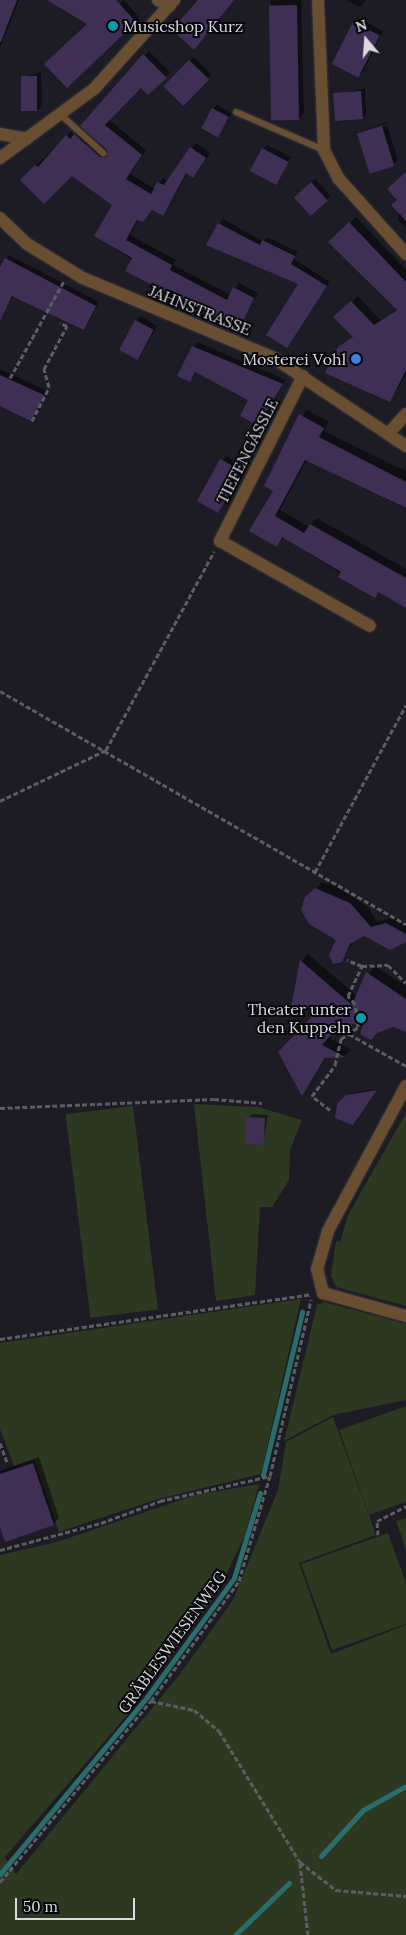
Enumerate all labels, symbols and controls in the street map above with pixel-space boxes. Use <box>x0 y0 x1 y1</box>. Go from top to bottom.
north arrow <box>341 15 391 65</box>
place label: Musicshop Kurz <box>123 16 243 36</box>
text: N <box>353 16 369 36</box>
marker: Musicshop Kurz <box>107 20 119 32</box>
street label: JAHNSTRASSE <box>146 281 254 339</box>
place label: Mosterei Vohl <box>242 349 346 369</box>
marker: Mosterei Vohl <box>350 353 362 365</box>
street label: TIEFENGÄSSLE <box>212 395 282 507</box>
place label: Theater unter den Kuppeln <box>247 999 351 1037</box>
marker: Theater unter den Kuppeln <box>355 1012 367 1024</box>
street label: GRÄBLESWIESENWEG <box>114 1567 230 1717</box>
scale bar <box>18 1888 138 1920</box>
text: 50 m <box>23 1897 58 1916</box>

